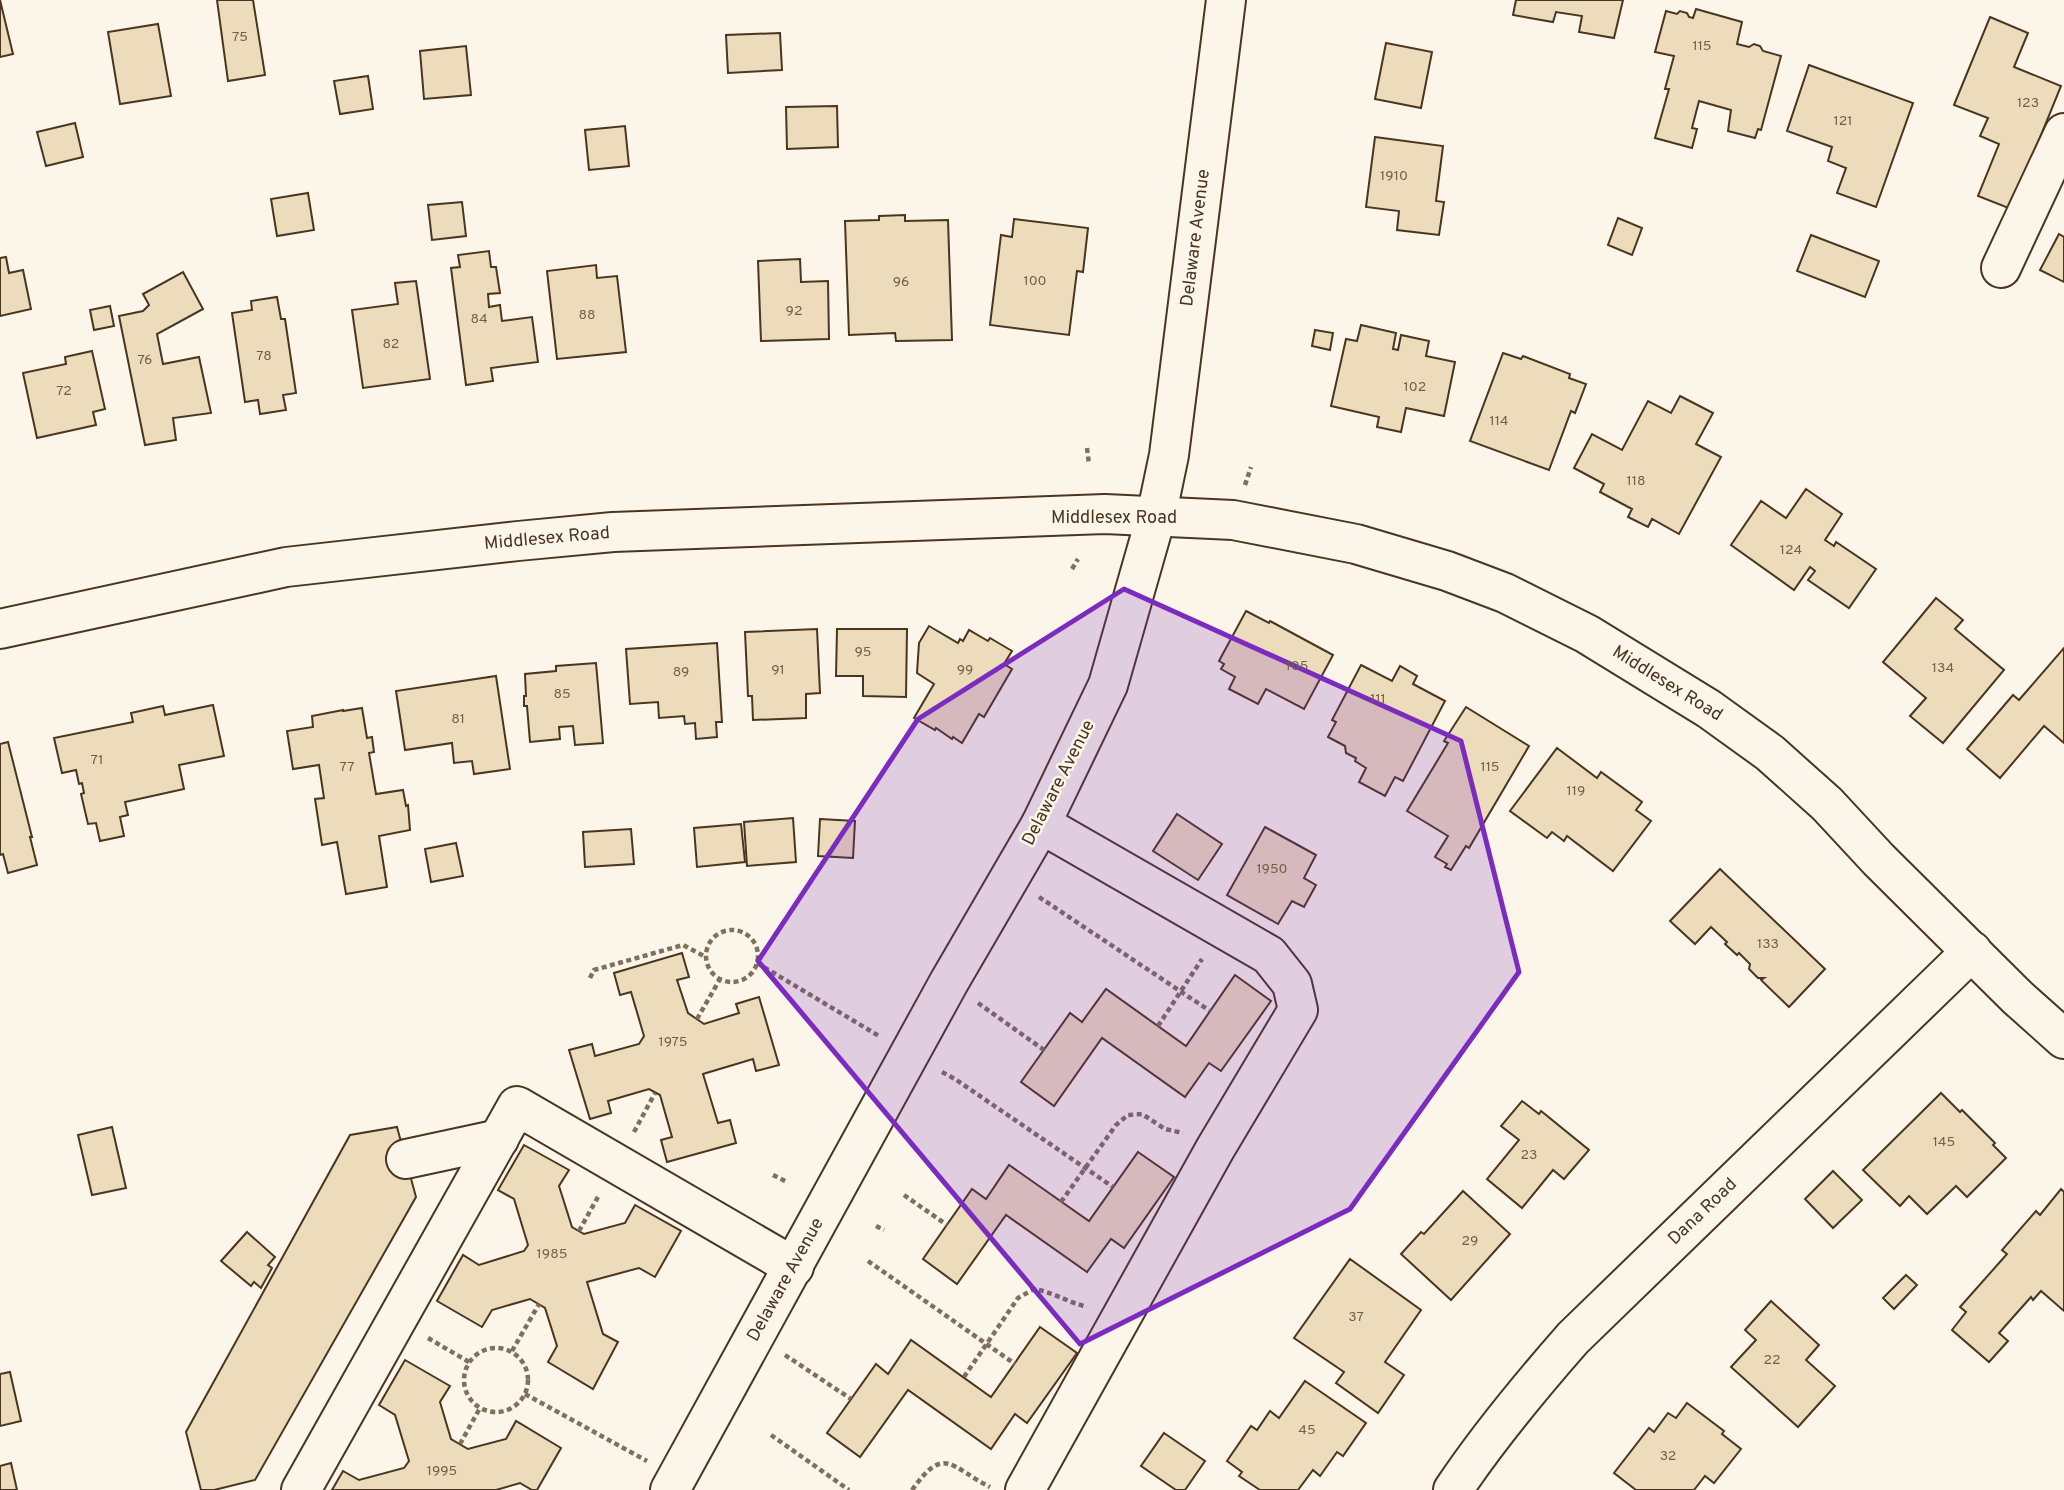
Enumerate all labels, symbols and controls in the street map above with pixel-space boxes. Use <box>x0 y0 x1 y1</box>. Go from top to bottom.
house number: 75 <box>232 29 248 46</box>
house number: 115 <box>1692 38 1712 55</box>
house number: 123 <box>2017 95 2039 112</box>
house number: 121 <box>1833 113 1853 130</box>
street label: Delaware Avenue <box>1176 168 1216 308</box>
house number: 1910 <box>1380 168 1408 185</box>
house number: 100 <box>1023 273 1047 290</box>
house number: 96 <box>893 274 909 291</box>
house number: 92 <box>786 303 802 320</box>
house number: 88 <box>578 307 596 324</box>
house number: 84 <box>470 311 488 328</box>
house number: 82 <box>383 336 399 353</box>
house number: 78 <box>256 348 272 365</box>
house number: 76 <box>138 352 152 369</box>
house number: 102 <box>1404 379 1426 396</box>
house number: 72 <box>56 383 72 400</box>
house number: 114 <box>1490 413 1508 430</box>
house number: 118 <box>1627 473 1646 490</box>
street label: Middlesex Road <box>1051 507 1177 530</box>
street label: Middlesex Road <box>483 522 611 556</box>
house number: 124 <box>1780 542 1802 559</box>
street label: Middlesex Road <box>1607 641 1727 727</box>
house number: 95 <box>854 644 872 661</box>
house number: 105 <box>1286 658 1308 675</box>
house number: 134 <box>1932 660 1954 677</box>
house number: 91 <box>771 662 785 679</box>
house number: 99 <box>957 662 973 679</box>
house number: 89 <box>673 664 689 681</box>
house number: 85 <box>553 686 571 703</box>
house number: 111 <box>1370 691 1386 708</box>
house number: 81 <box>451 711 465 728</box>
street label: Delaware Avenue <box>1017 716 1101 850</box>
house number: 71 <box>91 752 103 769</box>
house number: 77 <box>339 759 355 776</box>
house number: 115 <box>1480 759 1500 776</box>
house number: 119 <box>1567 783 1585 800</box>
house number: 1950 <box>1256 861 1288 878</box>
house number: 133 <box>1757 936 1779 953</box>
house number: 1975 <box>658 1034 688 1051</box>
house number: 145 <box>1933 1134 1955 1151</box>
house number: 23 <box>1521 1147 1538 1164</box>
street label: Dana Road <box>1664 1173 1742 1251</box>
street label: Delaware Avenue <box>742 1214 830 1346</box>
house number: 29 <box>1462 1233 1478 1250</box>
house number: 1985 <box>537 1246 567 1263</box>
house number: 37 <box>1348 1309 1364 1326</box>
house number: 22 <box>1763 1352 1781 1369</box>
house number: 45 <box>1298 1422 1316 1439</box>
house number: 32 <box>1660 1448 1676 1465</box>
house number: 1995 <box>427 1463 457 1480</box>

